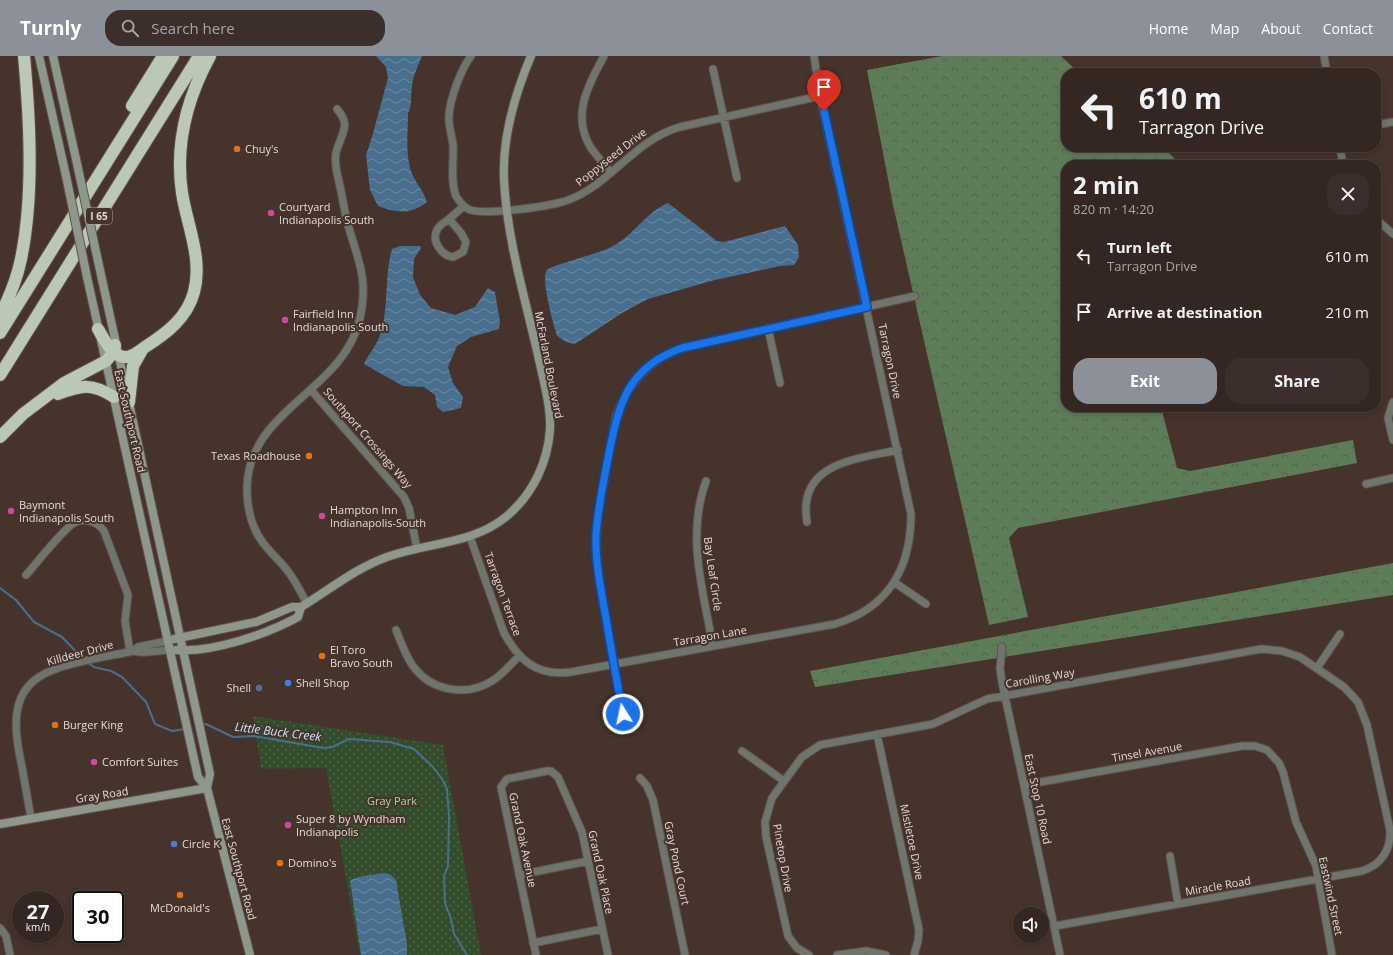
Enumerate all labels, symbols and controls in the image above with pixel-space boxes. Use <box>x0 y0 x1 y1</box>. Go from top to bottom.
search box <box>105 10 385 46</box>
text: Turnly <box>20 15 81 41</box>
icon: search <box>119 17 141 39</box>
text: Search here <box>151 18 235 38</box>
text: Home <box>1149 19 1188 38</box>
text: Map <box>1210 19 1239 38</box>
text: About <box>1261 19 1301 38</box>
text: Contact <box>1323 19 1373 38</box>
pin <box>807 70 841 111</box>
icon: arrive <box>813 76 835 98</box>
text: 610 m <box>1139 79 1222 117</box>
icon: left <box>1073 84 1125 136</box>
text: Tarragon Drive <box>1139 115 1264 139</box>
street label: Poppyseed Drive <box>572 124 649 189</box>
place label: Chuy's <box>245 141 279 156</box>
marker: Chuy's <box>232 144 242 154</box>
text: 2 min <box>1073 168 1140 201</box>
button: close <box>1327 173 1369 215</box>
place label: Courtyard Indianapolis South <box>279 199 374 227</box>
text: 820 m · 14:20 <box>1073 200 1154 218</box>
road number: I 65 <box>86 208 112 224</box>
marker: Courtyard Indianapolis South <box>266 208 276 218</box>
text: Turn left <box>1107 237 1172 257</box>
icon: left <box>1073 245 1095 267</box>
text: 610 m <box>1325 246 1369 266</box>
text: Tarragon Drive <box>1107 257 1197 275</box>
icon: arrive <box>1073 301 1095 323</box>
text: Arrive at destination <box>1107 302 1262 322</box>
text: 210 m <box>1325 302 1369 322</box>
place label: Fairfield Inn Indianapolis South <box>293 306 388 334</box>
street label: McFarland Boulevard <box>532 310 567 420</box>
marker: Fairfield Inn Indianapolis South <box>280 315 290 325</box>
street label: Tarragon Drive <box>875 322 906 400</box>
button: Exit <box>1073 358 1217 404</box>
button: Share <box>1225 358 1369 404</box>
street label: East Southport Road <box>111 368 150 474</box>
street label: Southport Crossings Way <box>321 384 417 491</box>
place label: Texas Roadhouse <box>211 448 301 463</box>
marker: Texas Roadhouse <box>304 451 314 461</box>
place label: Baymont Indianapolis South <box>19 497 114 525</box>
place label: Hampton Inn Indianapolis-South <box>330 502 426 530</box>
marker: Baymont Indianapolis South <box>6 506 16 516</box>
marker: Hampton Inn Indianapolis-South <box>317 511 327 521</box>
street label: Bay Leaf Circle <box>701 536 726 612</box>
street label: Tarragon Terrace <box>481 550 526 638</box>
street label: Tarragon Lane <box>672 622 748 649</box>
street label: Killdeer Drive <box>45 636 115 669</box>
place label: El Toro Bravo South <box>330 642 393 670</box>
marker: El Toro Bravo South <box>317 651 327 661</box>
street label: Carolling Way <box>1004 664 1076 691</box>
place label: Shell Shop <box>296 675 350 690</box>
marker: Shell Shop <box>283 678 293 688</box>
place label: Shell <box>226 680 251 695</box>
marker: Shell <box>254 683 264 693</box>
position arrow <box>602 693 644 735</box>
place label: Burger King <box>63 717 123 732</box>
water label: Little Buck Creek <box>234 718 323 745</box>
marker: Burger King <box>50 720 60 730</box>
street label: Tinsel Avenue <box>1111 738 1183 765</box>
street label: East Stop 10 Road <box>1022 752 1055 845</box>
place label: Comfort Suites <box>102 754 178 769</box>
marker: Comfort Suites <box>89 757 99 767</box>
street label: Gray Road <box>74 783 129 806</box>
street label: Grand Oak Avenue <box>506 791 541 889</box>
park label: Gray Park <box>367 793 417 808</box>
street label: Mistletoe Drive <box>897 803 928 881</box>
place label: Super 8 by Wyndham Indianapolis <box>296 811 405 839</box>
street label: East Southport Road <box>219 816 260 922</box>
marker: Super 8 by Wyndham Indianapolis <box>283 820 293 830</box>
street label: Gray Pond Court <box>661 820 694 906</box>
street label: Pinetop Drive <box>770 822 797 893</box>
street label: Grand Oak Place <box>585 829 618 915</box>
place label: Circle K <box>182 836 220 851</box>
marker: Circle K <box>169 839 179 849</box>
place label: Domino's <box>288 855 337 870</box>
street label: Eastwind Street <box>1316 855 1347 937</box>
marker: Domino's <box>275 858 285 868</box>
street label: Miracle Road <box>1184 872 1252 899</box>
marker: McDonald's <box>175 890 185 900</box>
speed limit sign: 30 <box>72 891 124 943</box>
text: 27 <box>27 898 49 925</box>
place label: McDonald's <box>150 900 210 915</box>
map controls <box>1013 907 1049 943</box>
button: sound <box>1013 907 1049 943</box>
text: km/h <box>26 920 50 934</box>

